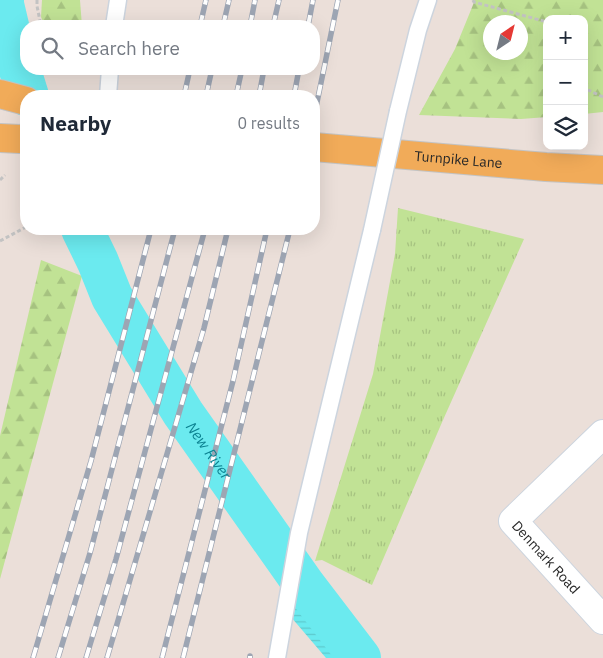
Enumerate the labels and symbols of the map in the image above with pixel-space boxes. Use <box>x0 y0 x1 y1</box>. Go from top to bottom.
north arrow <box>483 15 528 60</box>
street label: Turnpike Lane <box>414 147 504 172</box>
water label: New River <box>182 418 236 483</box>
street label: Denmark Road <box>508 517 584 598</box>

